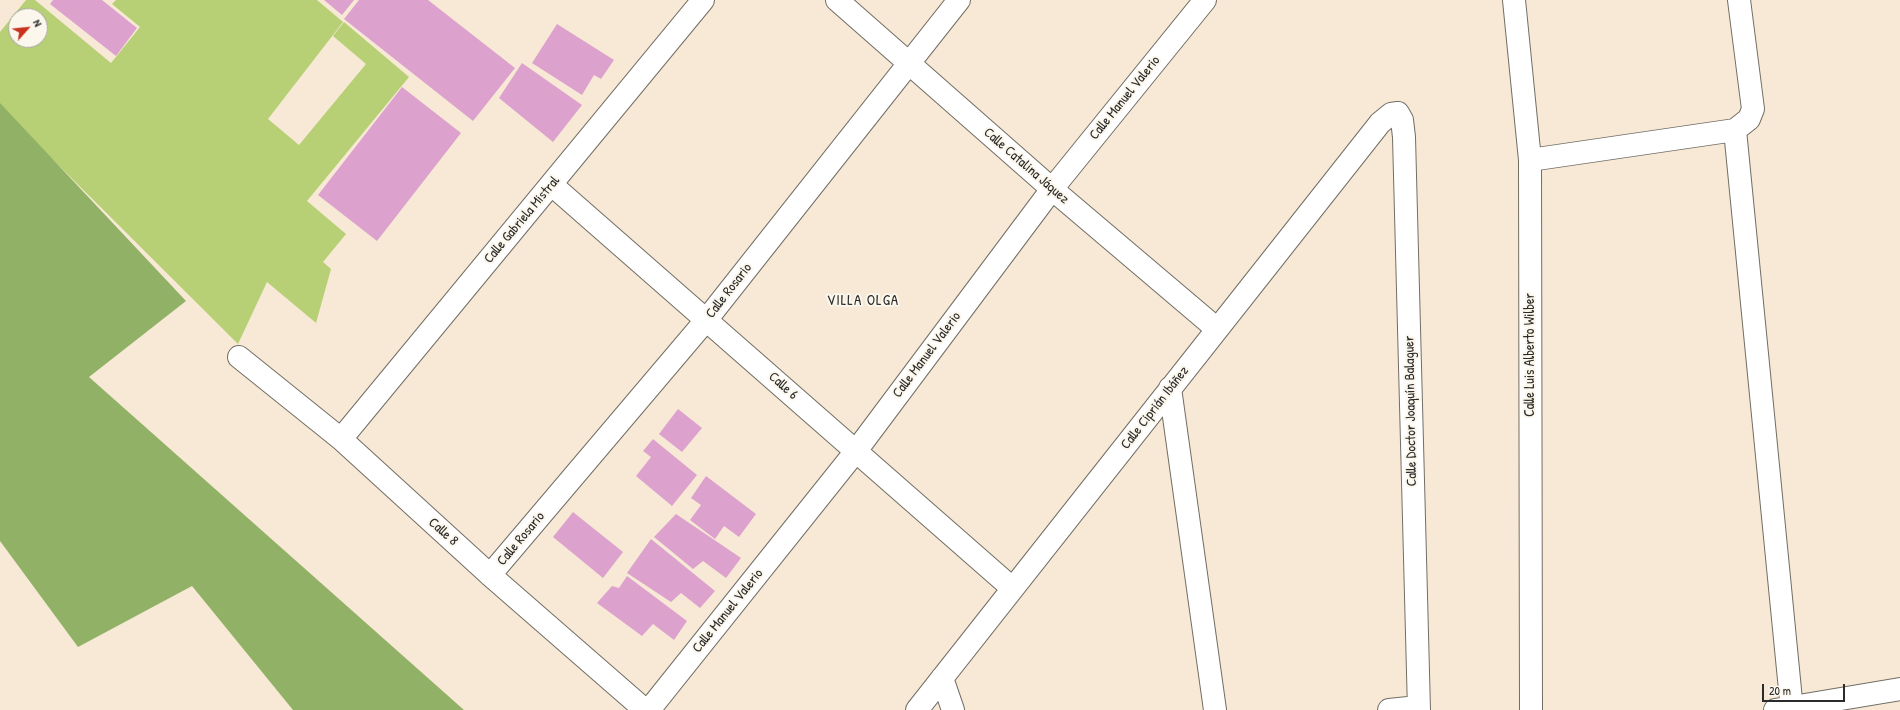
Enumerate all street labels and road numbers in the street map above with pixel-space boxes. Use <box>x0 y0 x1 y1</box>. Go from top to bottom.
street label: Calle Manuel Valerio <box>1086 53 1164 143</box>
street label: Calle Catalina Jáquez <box>980 124 1072 208</box>
street label: Calle Gabriela Mistral <box>481 173 563 267</box>
street label: Calle Rosario <box>702 260 756 322</box>
street label: Calle Luis Alberto Wilber <box>1522 293 1538 417</box>
street label: Calle Manuel Valerio <box>889 309 965 401</box>
street label: Calle Doctor Joaquín Balaguer <box>1401 336 1421 486</box>
street label: Calle Ciprián Ibáñez <box>1117 363 1193 453</box>
street label: Calle 6 <box>765 369 801 403</box>
street label: Calle Rosario <box>494 509 548 569</box>
street label: Calle 8 <box>425 514 461 550</box>
street label: Calle Manuel Valerio <box>689 566 767 656</box>

